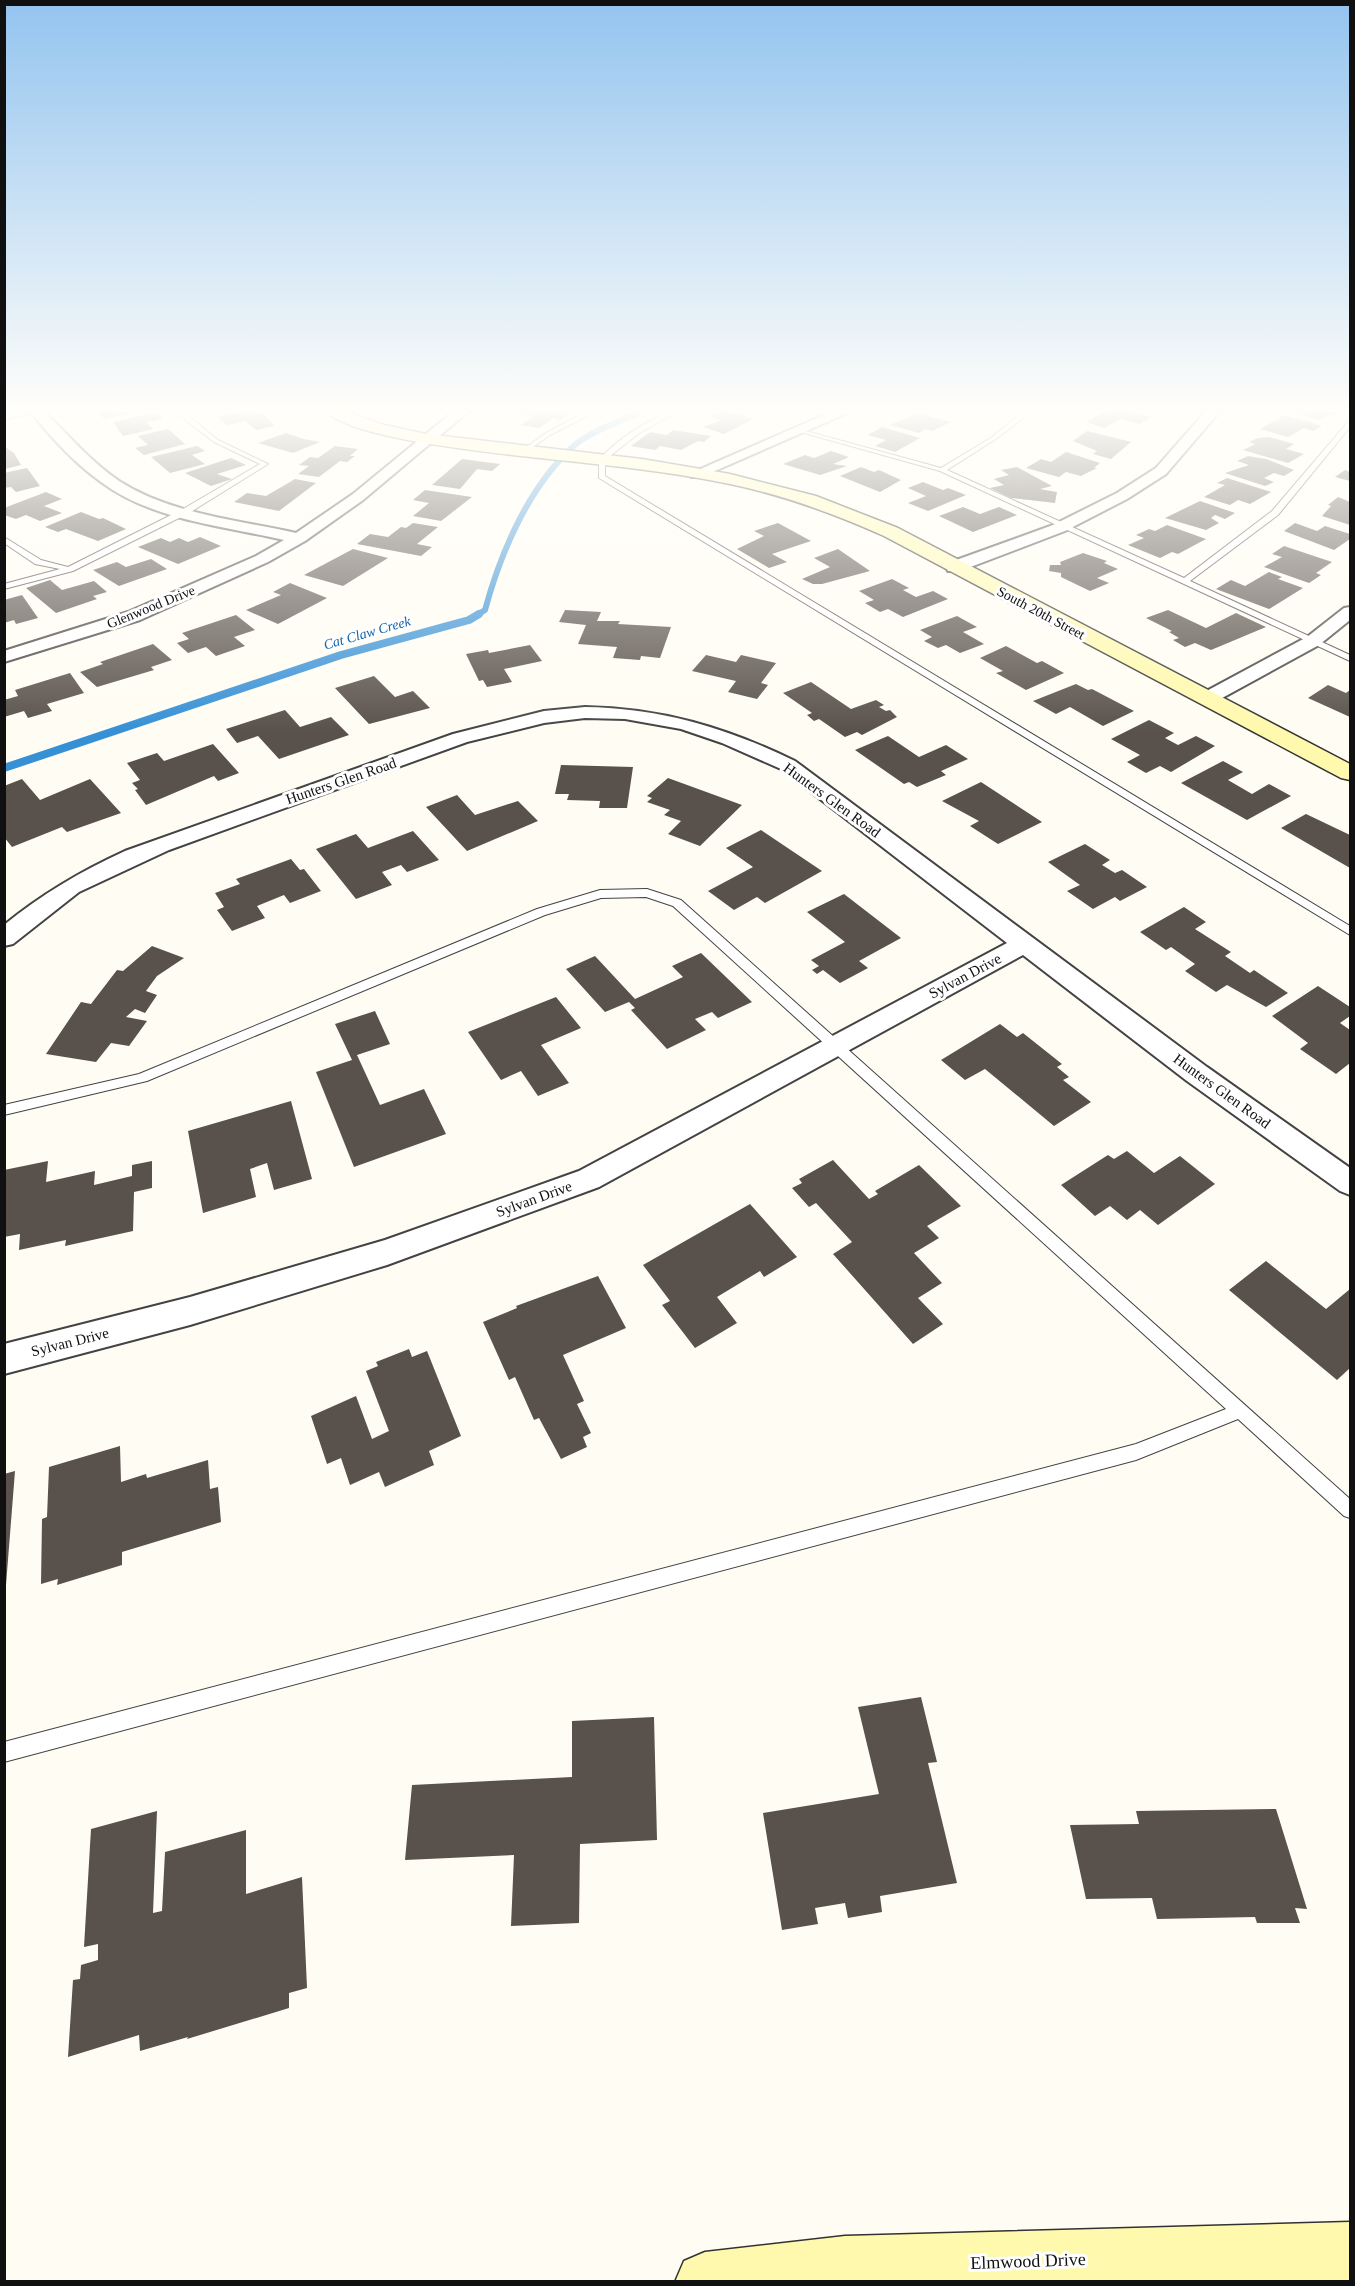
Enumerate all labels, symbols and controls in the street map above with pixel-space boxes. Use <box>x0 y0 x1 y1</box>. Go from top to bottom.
street label: Glenwood Drive <box>105 582 197 632</box>
street label: South 20th Street <box>995 584 1088 642</box>
water label: Cat Claw Creek <box>322 613 413 653</box>
street label: Hunters Glen Road <box>284 754 399 807</box>
street label: Hunters Glen Road <box>780 759 884 841</box>
street label: Sylvan Drive <box>926 950 1004 1002</box>
street label: Hunters Glen Road <box>1170 1050 1274 1132</box>
street label: Sylvan Drive <box>494 1178 574 1220</box>
street label: Sylvan Drive <box>29 1325 111 1359</box>
street label: Elmwood Drive <box>970 2249 1086 2273</box>

